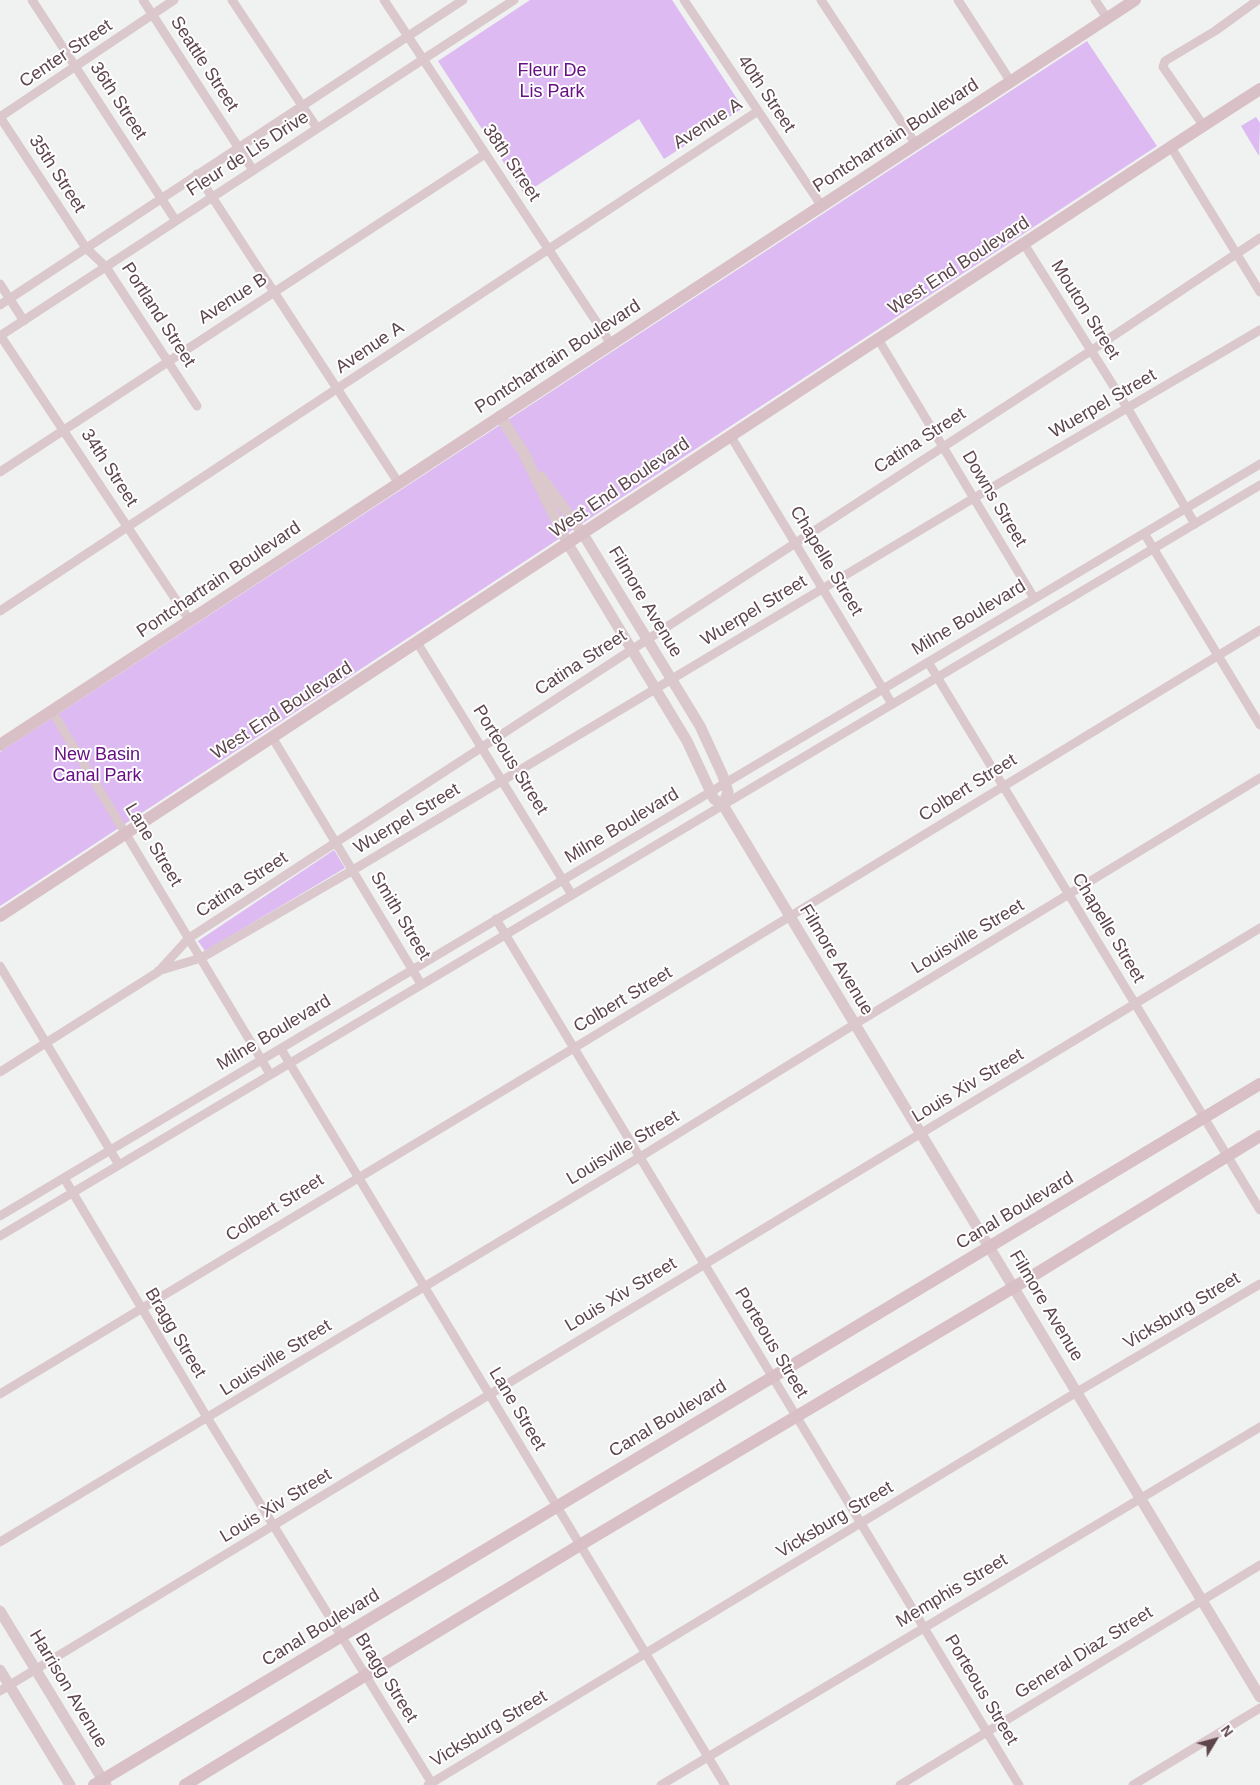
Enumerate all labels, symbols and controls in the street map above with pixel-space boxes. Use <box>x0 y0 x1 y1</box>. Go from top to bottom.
street label: Seattle Street <box>165 12 243 116</box>
street label: Center Street <box>16 15 116 93</box>
street label: 40th Street <box>732 51 800 137</box>
street label: 36th Street <box>85 58 151 144</box>
park label: Fleur De Lis Park <box>517 60 587 102</box>
street label: Pontchartrain Boulevard <box>809 74 983 198</box>
street label: Avenue A <box>670 94 746 154</box>
street label: Fleur de Lis Drive <box>183 107 313 201</box>
street label: 38th Street <box>477 120 545 206</box>
street label: 35th Street <box>24 131 90 217</box>
street label: West End Boulevard <box>884 212 1034 320</box>
street label: Mouton Street <box>1046 256 1124 364</box>
street label: Portland Street <box>116 259 200 371</box>
street label: Avenue B <box>195 269 271 329</box>
street label: Pontchartrain Boulevard <box>471 295 645 419</box>
street label: Avenue A <box>332 317 408 379</box>
street label: Wuerpel Street <box>1046 365 1160 443</box>
street label: Catina Street <box>870 403 970 479</box>
street label: 34th Street <box>76 425 142 511</box>
street label: West End Boulevard <box>546 433 694 543</box>
street label: Downs Street <box>957 447 1031 551</box>
street label: Chapelle Street <box>785 502 867 620</box>
street label: Pontchartrain Boulevard <box>133 517 305 643</box>
street label: Filmore Avenue <box>603 543 687 661</box>
street label: Wuerpel Street <box>697 571 811 651</box>
street label: Milne Boulevard <box>908 576 1030 660</box>
street label: Catina Street <box>531 625 631 701</box>
street label: West End Boulevard <box>207 657 357 765</box>
street label: Porteous Street <box>468 701 552 819</box>
park label: New Basin Canal Park <box>52 744 142 786</box>
street label: Colbert Street <box>915 749 1021 827</box>
street label: Wuerpel Street <box>350 779 464 859</box>
street label: Milne Boulevard <box>561 784 683 868</box>
street label: Lane Street <box>120 800 186 890</box>
street label: Catina Street <box>192 847 292 923</box>
street label: Smith Street <box>365 868 435 964</box>
street label: Chapelle Street <box>1067 869 1149 987</box>
street label: Louisville Street <box>908 895 1028 979</box>
street label: Filmore Avenue <box>794 901 878 1019</box>
street label: Colbert Street <box>570 962 676 1038</box>
street label: Milne Boulevard <box>213 991 335 1075</box>
street label: Louis Xiv Street <box>908 1044 1028 1128</box>
street label: Louisville Street <box>563 1106 683 1190</box>
street label: Canal Boulevard <box>952 1167 1078 1255</box>
street label: Colbert Street <box>222 1169 328 1247</box>
street label: Filmore Avenue <box>1004 1247 1088 1365</box>
street label: Louis Xiv Street <box>561 1253 681 1337</box>
street label: Vicksburg Street <box>1120 1268 1244 1354</box>
street label: Bragg Street <box>140 1284 210 1382</box>
street label: Porteous Street <box>730 1284 812 1402</box>
street label: Louisville Street <box>216 1315 336 1401</box>
street label: Lane Street <box>484 1364 550 1454</box>
street label: Canal Boulevard <box>605 1375 731 1463</box>
street label: Louis Xiv Street <box>216 1464 336 1548</box>
street label: Vicksburg Street <box>773 1477 897 1563</box>
street label: Memphis Street <box>892 1549 1012 1633</box>
street label: Canal Boulevard <box>258 1584 384 1672</box>
street label: General Diaz Street <box>1011 1602 1157 1704</box>
street label: Harrison Avenue <box>24 1626 112 1752</box>
street label: Bragg Street <box>350 1629 422 1727</box>
street label: Porteous Street <box>940 1631 1022 1749</box>
street label: Vicksburg Street <box>427 1686 551 1772</box>
north arrow <box>1190 1715 1240 1765</box>
text: N <box>1218 1722 1236 1740</box>

